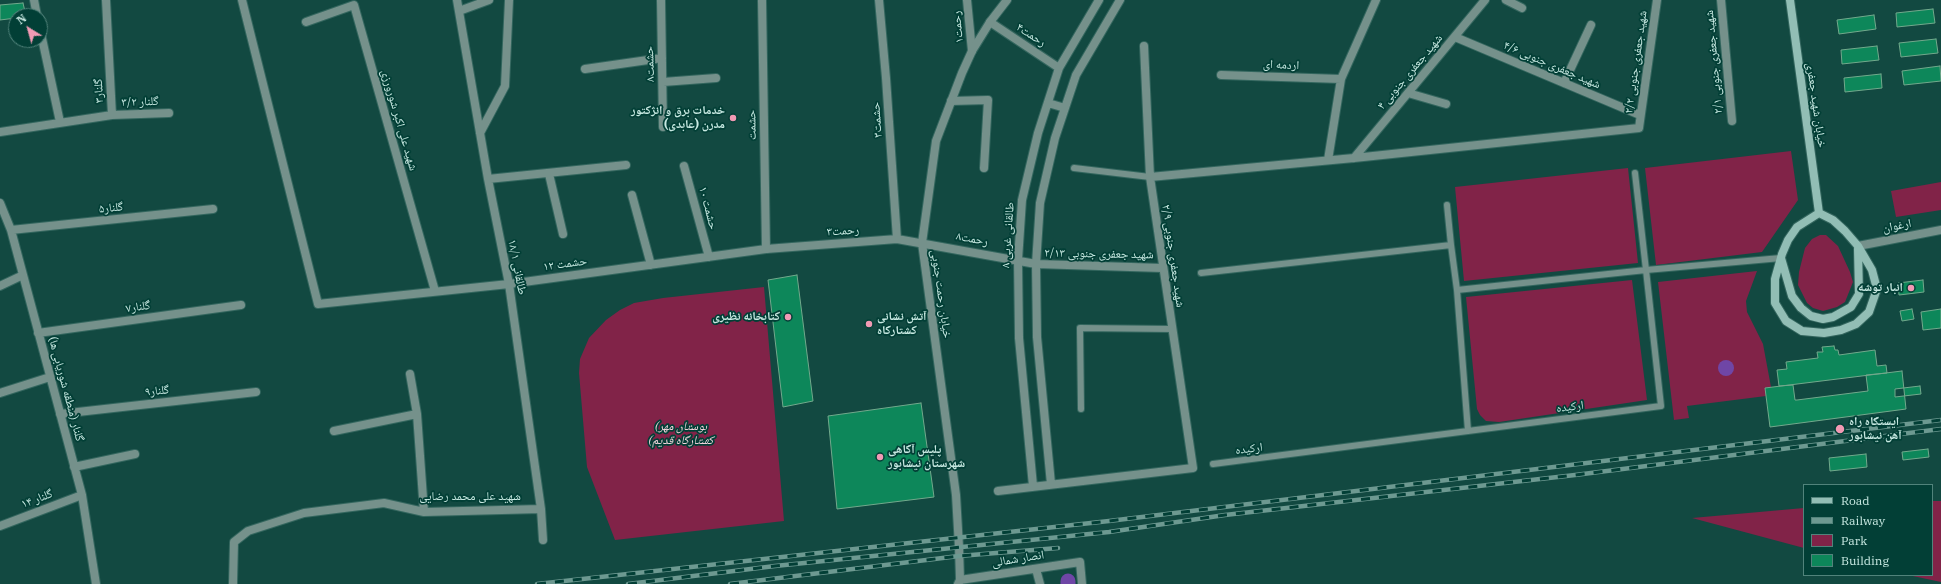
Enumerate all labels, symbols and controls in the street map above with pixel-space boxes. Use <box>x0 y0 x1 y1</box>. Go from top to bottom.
north arrow <box>8 8 48 48</box>
street label: رحمت۱ <box>949 10 967 44</box>
street label: شهید جعفری جنوبی ۲/۲ <box>1622 10 1650 114</box>
street label: شهید جعفری جنوبی ۲/۱ <box>1702 10 1726 114</box>
text: N <box>14 11 29 27</box>
street label: رحمت۴ <box>1013 20 1049 50</box>
street label: شهید جعفری جنوبی ۴ <box>1374 31 1446 113</box>
street label: شهید جعفری جنوبی ۴/۶ <box>1501 38 1603 92</box>
street label: حشمت۸ <box>642 46 658 82</box>
street label: اردمه ای <box>1263 57 1299 73</box>
street label: خیابان شهید جعفری <box>1803 61 1829 149</box>
street label: شهید علی اکبر شورورزی <box>378 68 420 172</box>
street label: گلنار۳ <box>91 78 107 104</box>
street label: گلنار ۳/۲ <box>121 94 159 110</box>
street label: حشمت۳ <box>869 102 885 138</box>
place label: خدمات برق و انژکتور مدرن (عابدی) <box>631 104 725 132</box>
street label: حشمت <box>745 110 759 140</box>
marker: خدمات برق و انژکتور مدرن (عابدی) <box>728 113 738 123</box>
street label: حشمت ۱۰ <box>695 185 721 231</box>
street label: گلنار۵ <box>98 200 124 216</box>
street label: طالقانی غربی ۸ <box>999 202 1017 268</box>
street label: شهید جعفری جنوبی ۲/۹ <box>1159 204 1187 308</box>
street label: ارغوان <box>1881 216 1913 236</box>
street label: رحمت۳ <box>826 223 860 239</box>
street label: رحمت۸ <box>955 229 989 249</box>
street label: طالقانی ۱۸/۱ <box>505 238 529 296</box>
street label: شهید جعفری جنوبی ۲/۱۳ <box>1044 246 1154 262</box>
street label: خیابان رحمت جنوبی <box>928 249 954 339</box>
street label: حشمت ۱۲ <box>542 254 588 274</box>
place label: انبار توشه <box>1858 281 1903 295</box>
marker: انبار توشه <box>1906 283 1916 293</box>
street label: گلنار۷ <box>125 298 151 316</box>
place label: کتابخانه نظیری <box>712 310 780 324</box>
place label: آتش نشانی کشتارگاه <box>877 310 926 338</box>
marker: کتابخانه نظیری <box>783 312 793 322</box>
marker: آتش نشانی کشتارگاه <box>864 319 874 329</box>
street label: گلنار (منطقه شوریابی ها) <box>45 335 87 443</box>
street label: گلنار۹ <box>144 383 170 399</box>
street label: ارکیده <box>1556 398 1584 416</box>
place label: ایستگاه راه‌ آهن نیشابور <box>1849 415 1902 443</box>
park label: (بوستان مهر (کشتارگاه قدیم <box>648 420 714 448</box>
marker: ایستگاه راه‌ آهن نیشابور <box>1834 423 1846 435</box>
street label: ارکیده <box>1235 440 1263 458</box>
place label: پلیس آگاهی شهرستان نیشابور <box>888 443 965 471</box>
marker: پلیس آگاهی شهرستان نیشابور <box>875 452 885 462</box>
legend <box>1803 484 1933 576</box>
street label: گلنار ۱۴ <box>19 486 55 512</box>
street label: شهید علی محمد رضایی <box>419 490 521 504</box>
text: Road <box>1841 493 1870 508</box>
text: Railway <box>1841 513 1885 528</box>
text: Park <box>1841 533 1867 548</box>
street label: انصار شمالی <box>991 548 1045 570</box>
text: Building <box>1841 553 1889 568</box>

